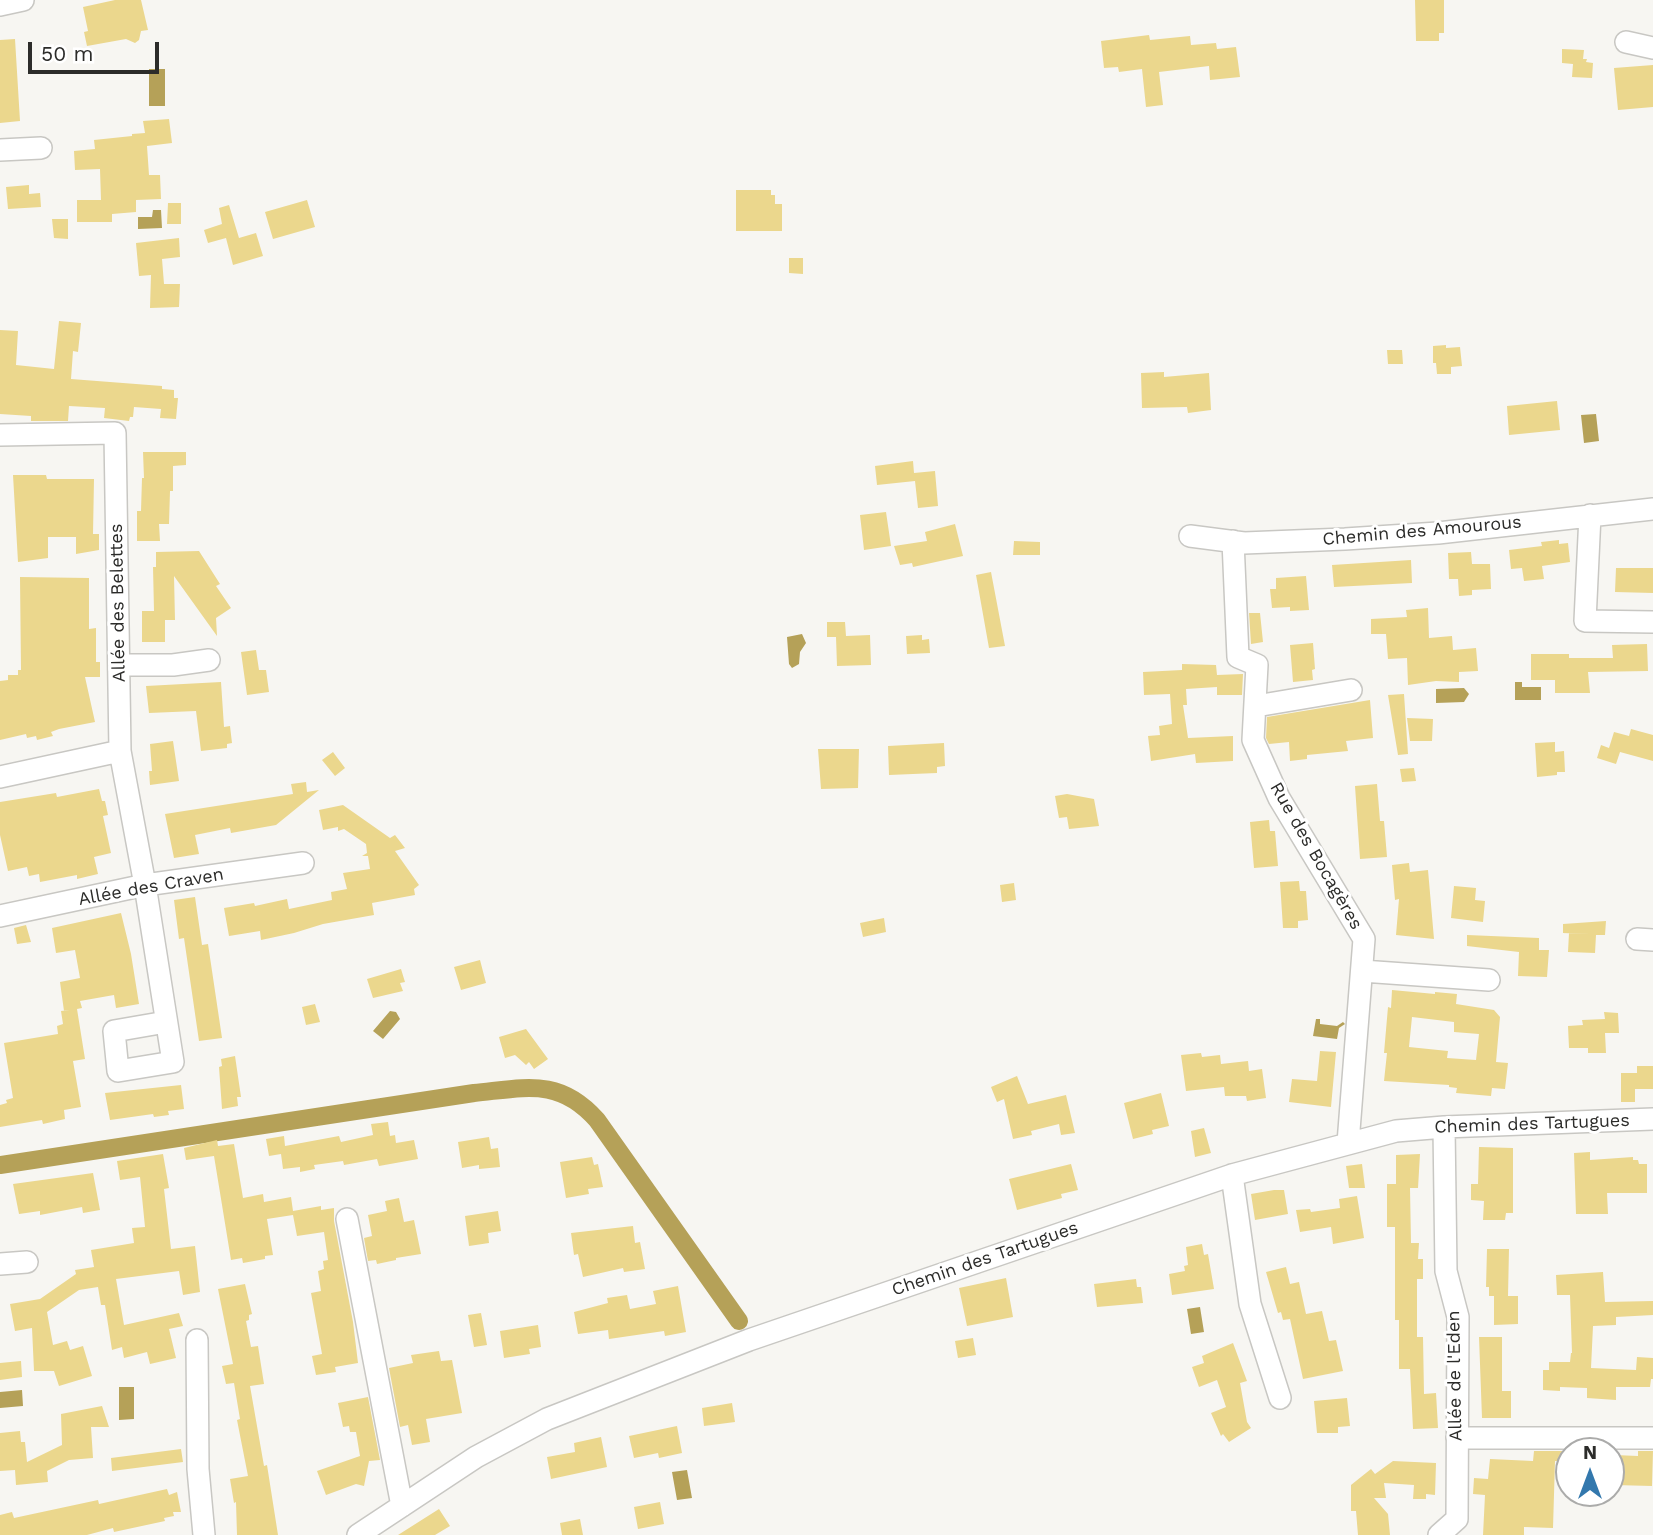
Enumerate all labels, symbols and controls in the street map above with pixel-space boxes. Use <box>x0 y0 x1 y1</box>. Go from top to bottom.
scale bar <box>32 28 163 72</box>
text: 50 m <box>41 41 93 66</box>
street label: Chemin des Amourous <box>1322 512 1522 550</box>
street label: Allée des Belettes <box>106 523 130 683</box>
street label: Rue des Bocagères <box>1265 779 1367 933</box>
street label: Allée des Craven <box>77 864 225 910</box>
street label: Chemin des Tartugues <box>1434 1110 1630 1138</box>
street label: Chemin des Tartugues <box>889 1217 1081 1301</box>
street label: Allée de l'Eden <box>1443 1310 1467 1442</box>
north arrow <box>1555 1437 1625 1507</box>
text: N <box>1583 1441 1597 1464</box>

